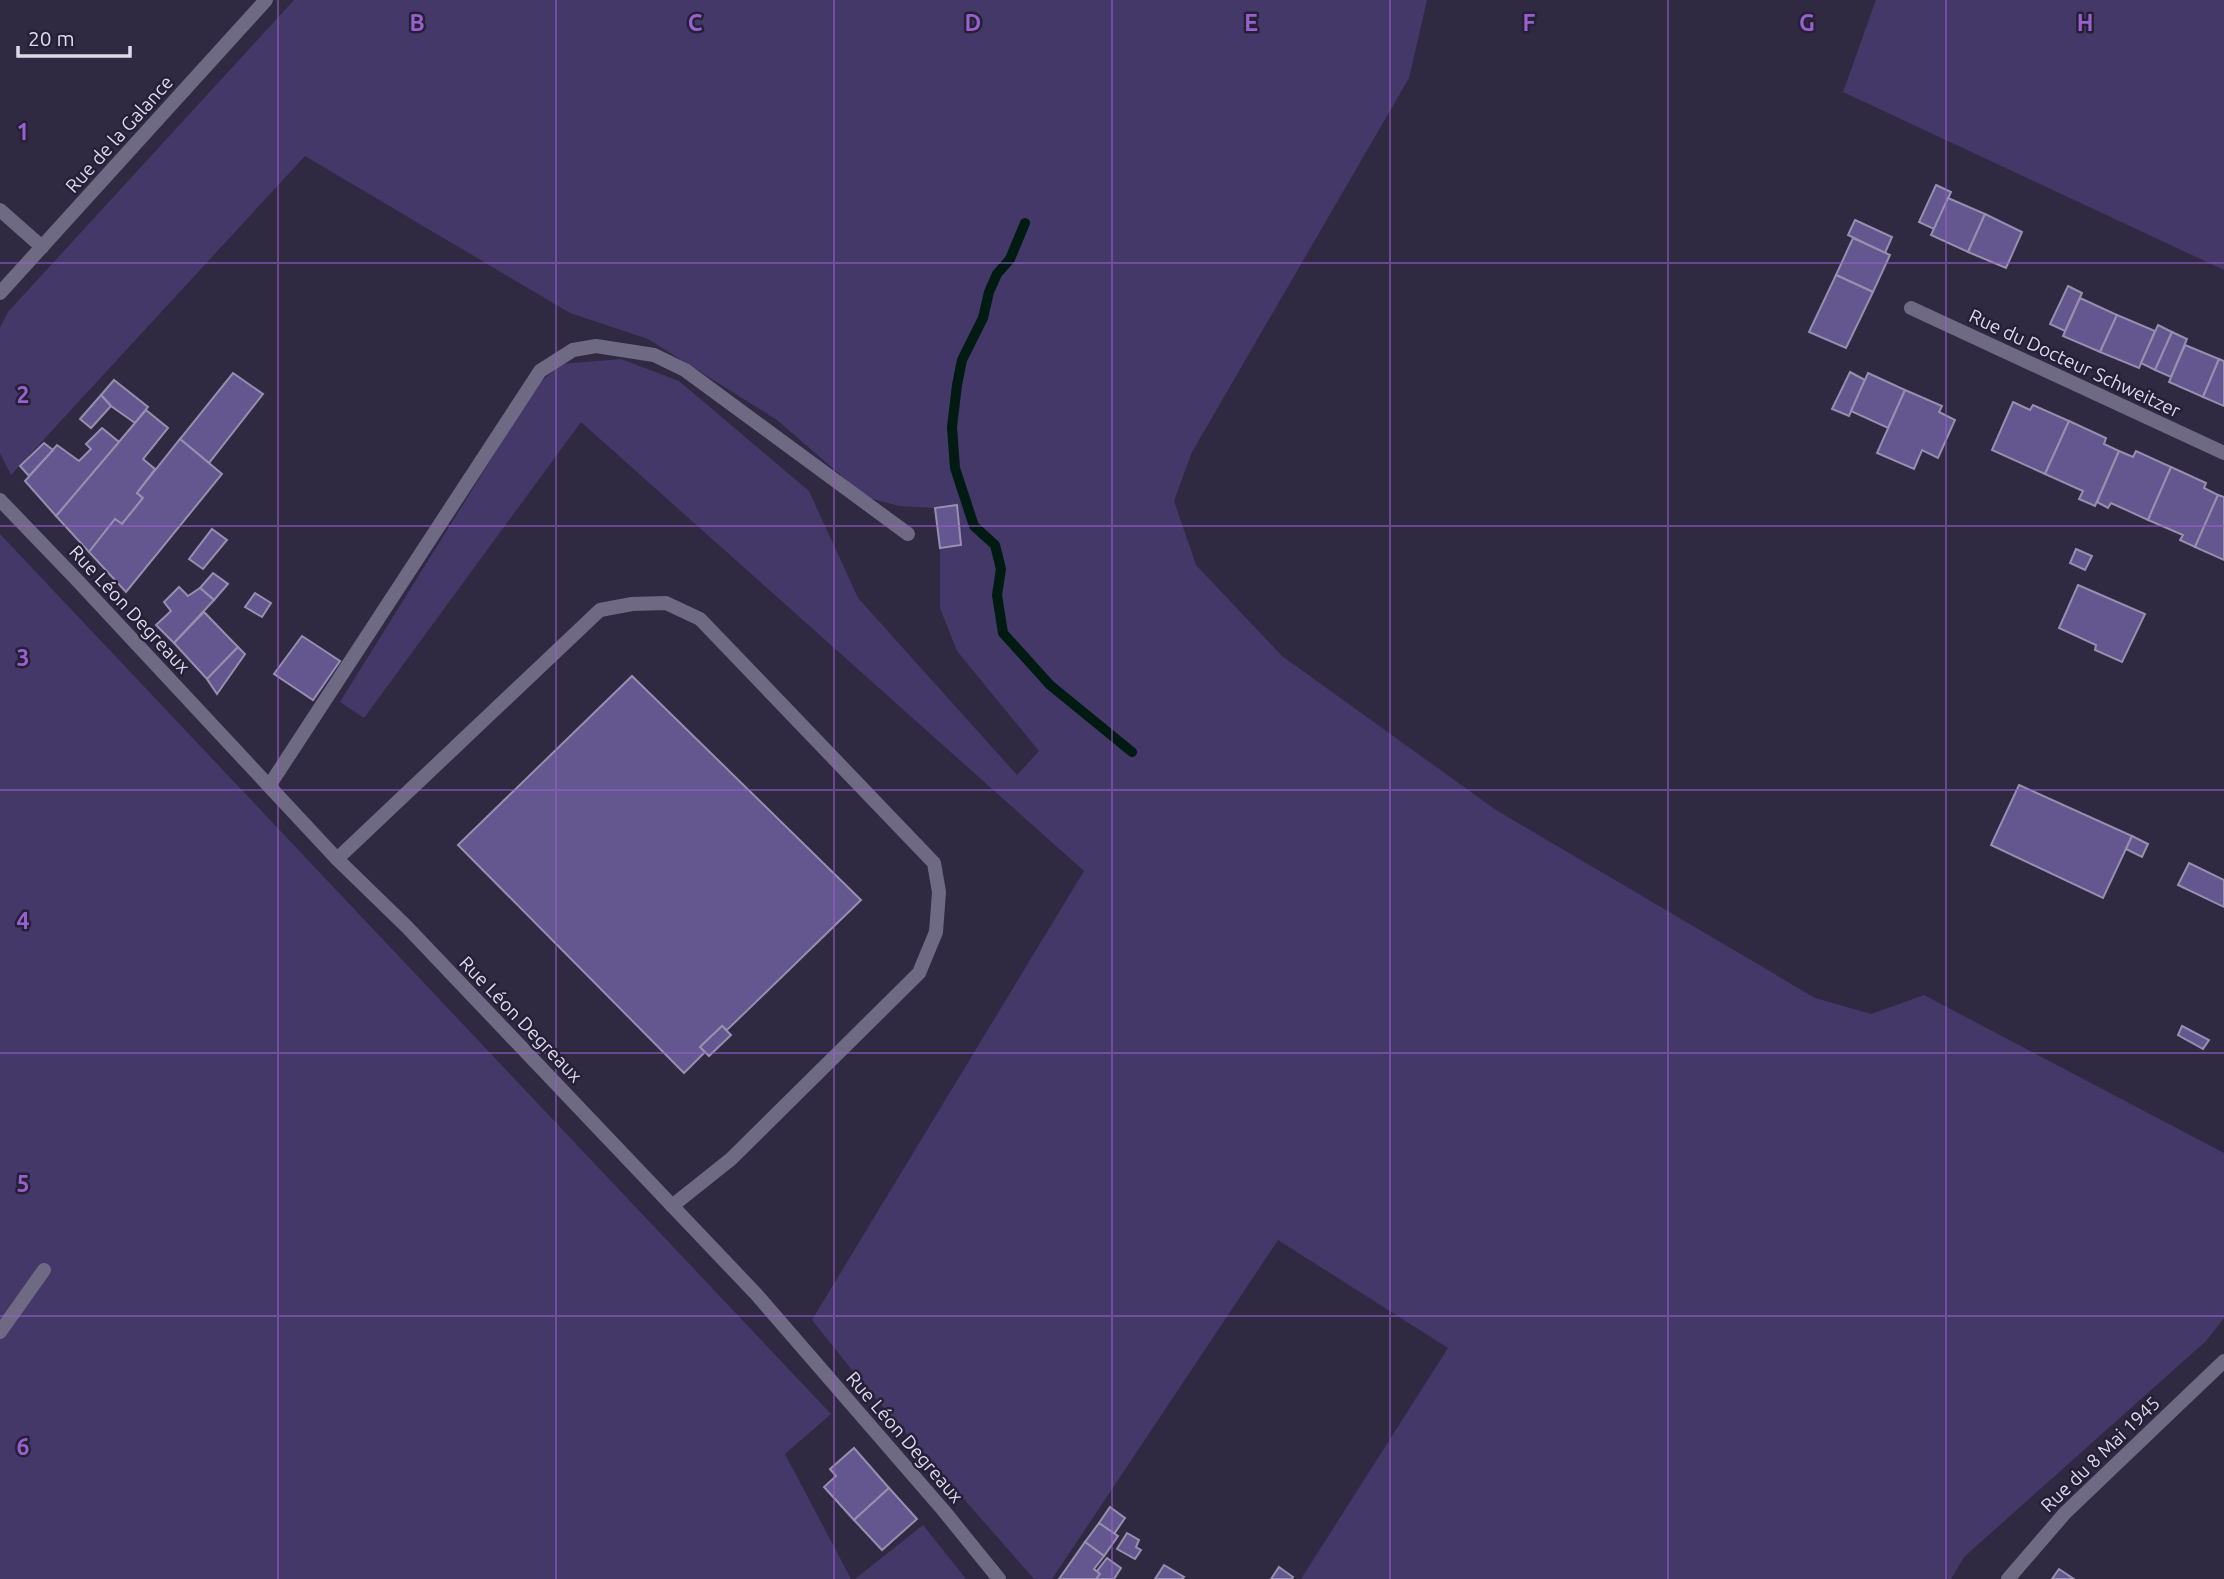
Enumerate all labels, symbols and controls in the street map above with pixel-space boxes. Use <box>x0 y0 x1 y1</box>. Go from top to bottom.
text: B <box>409 10 425 35</box>
text: C <box>688 10 703 35</box>
text: D <box>965 10 981 35</box>
text: E <box>1244 10 1258 35</box>
text: F <box>1523 10 1536 35</box>
text: G <box>1799 10 1815 35</box>
text: H <box>2077 10 2093 35</box>
scale bar <box>18 14 130 58</box>
text: 20 m <box>28 26 75 50</box>
street label: Rue de la Galance <box>61 71 177 197</box>
text: 1 <box>17 119 29 144</box>
street label: Rue du Docteur Schweitzer <box>1966 304 2184 422</box>
text: 2 <box>17 382 29 407</box>
street label: Rue Léon Degreaux <box>65 541 195 678</box>
text: 3 <box>17 645 29 670</box>
text: 4 <box>17 908 30 933</box>
street label: Rue Léon Degreaux <box>455 951 587 1087</box>
text: 5 <box>17 1171 29 1196</box>
street label: Rue Léon Degreaux <box>842 1367 968 1507</box>
street label: Rue du 8 Mai 1945 <box>2036 1392 2164 1516</box>
text: 6 <box>17 1434 30 1459</box>

